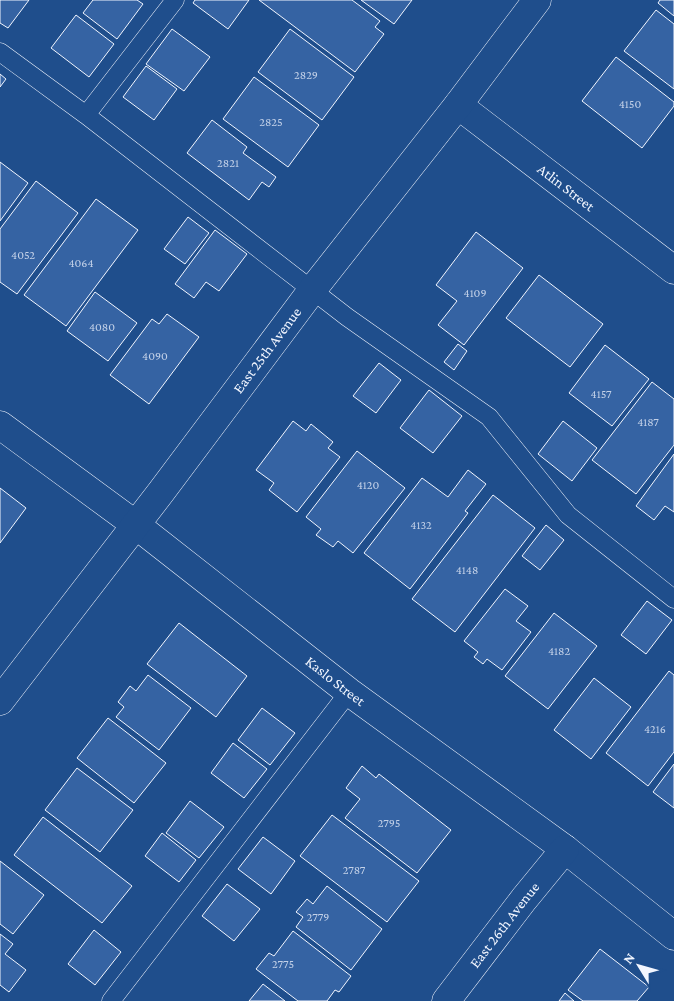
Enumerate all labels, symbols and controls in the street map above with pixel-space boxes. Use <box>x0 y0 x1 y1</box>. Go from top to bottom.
house number: 2829 <box>294 68 318 82</box>
house number: 4150 <box>619 97 641 111</box>
house number: 2825 <box>259 115 283 129</box>
house number: 2821 <box>217 156 239 170</box>
street label: Atlin Street <box>534 161 598 215</box>
house number: 4052 <box>11 248 35 262</box>
house number: 4064 <box>68 256 94 270</box>
house number: 4109 <box>464 286 487 300</box>
street label: East 25th Avenue <box>230 304 305 396</box>
house number: 4080 <box>89 320 115 334</box>
house number: 4090 <box>142 349 168 363</box>
house number: 4157 <box>591 387 612 401</box>
house number: 4187 <box>637 415 659 429</box>
house number: 4120 <box>357 478 380 492</box>
house number: 4132 <box>410 518 432 532</box>
house number: 4148 <box>456 563 478 577</box>
house number: 4182 <box>548 644 570 658</box>
street label: Kaslo Street <box>302 653 369 710</box>
house number: 4216 <box>644 722 666 736</box>
house number: 2795 <box>378 816 400 830</box>
house number: 2787 <box>343 863 366 877</box>
street label: East 26th Avenue <box>467 879 543 971</box>
house number: 2779 <box>307 910 329 924</box>
north arrow <box>614 941 664 991</box>
text: N <box>619 949 638 967</box>
house number: 2775 <box>272 957 294 971</box>

